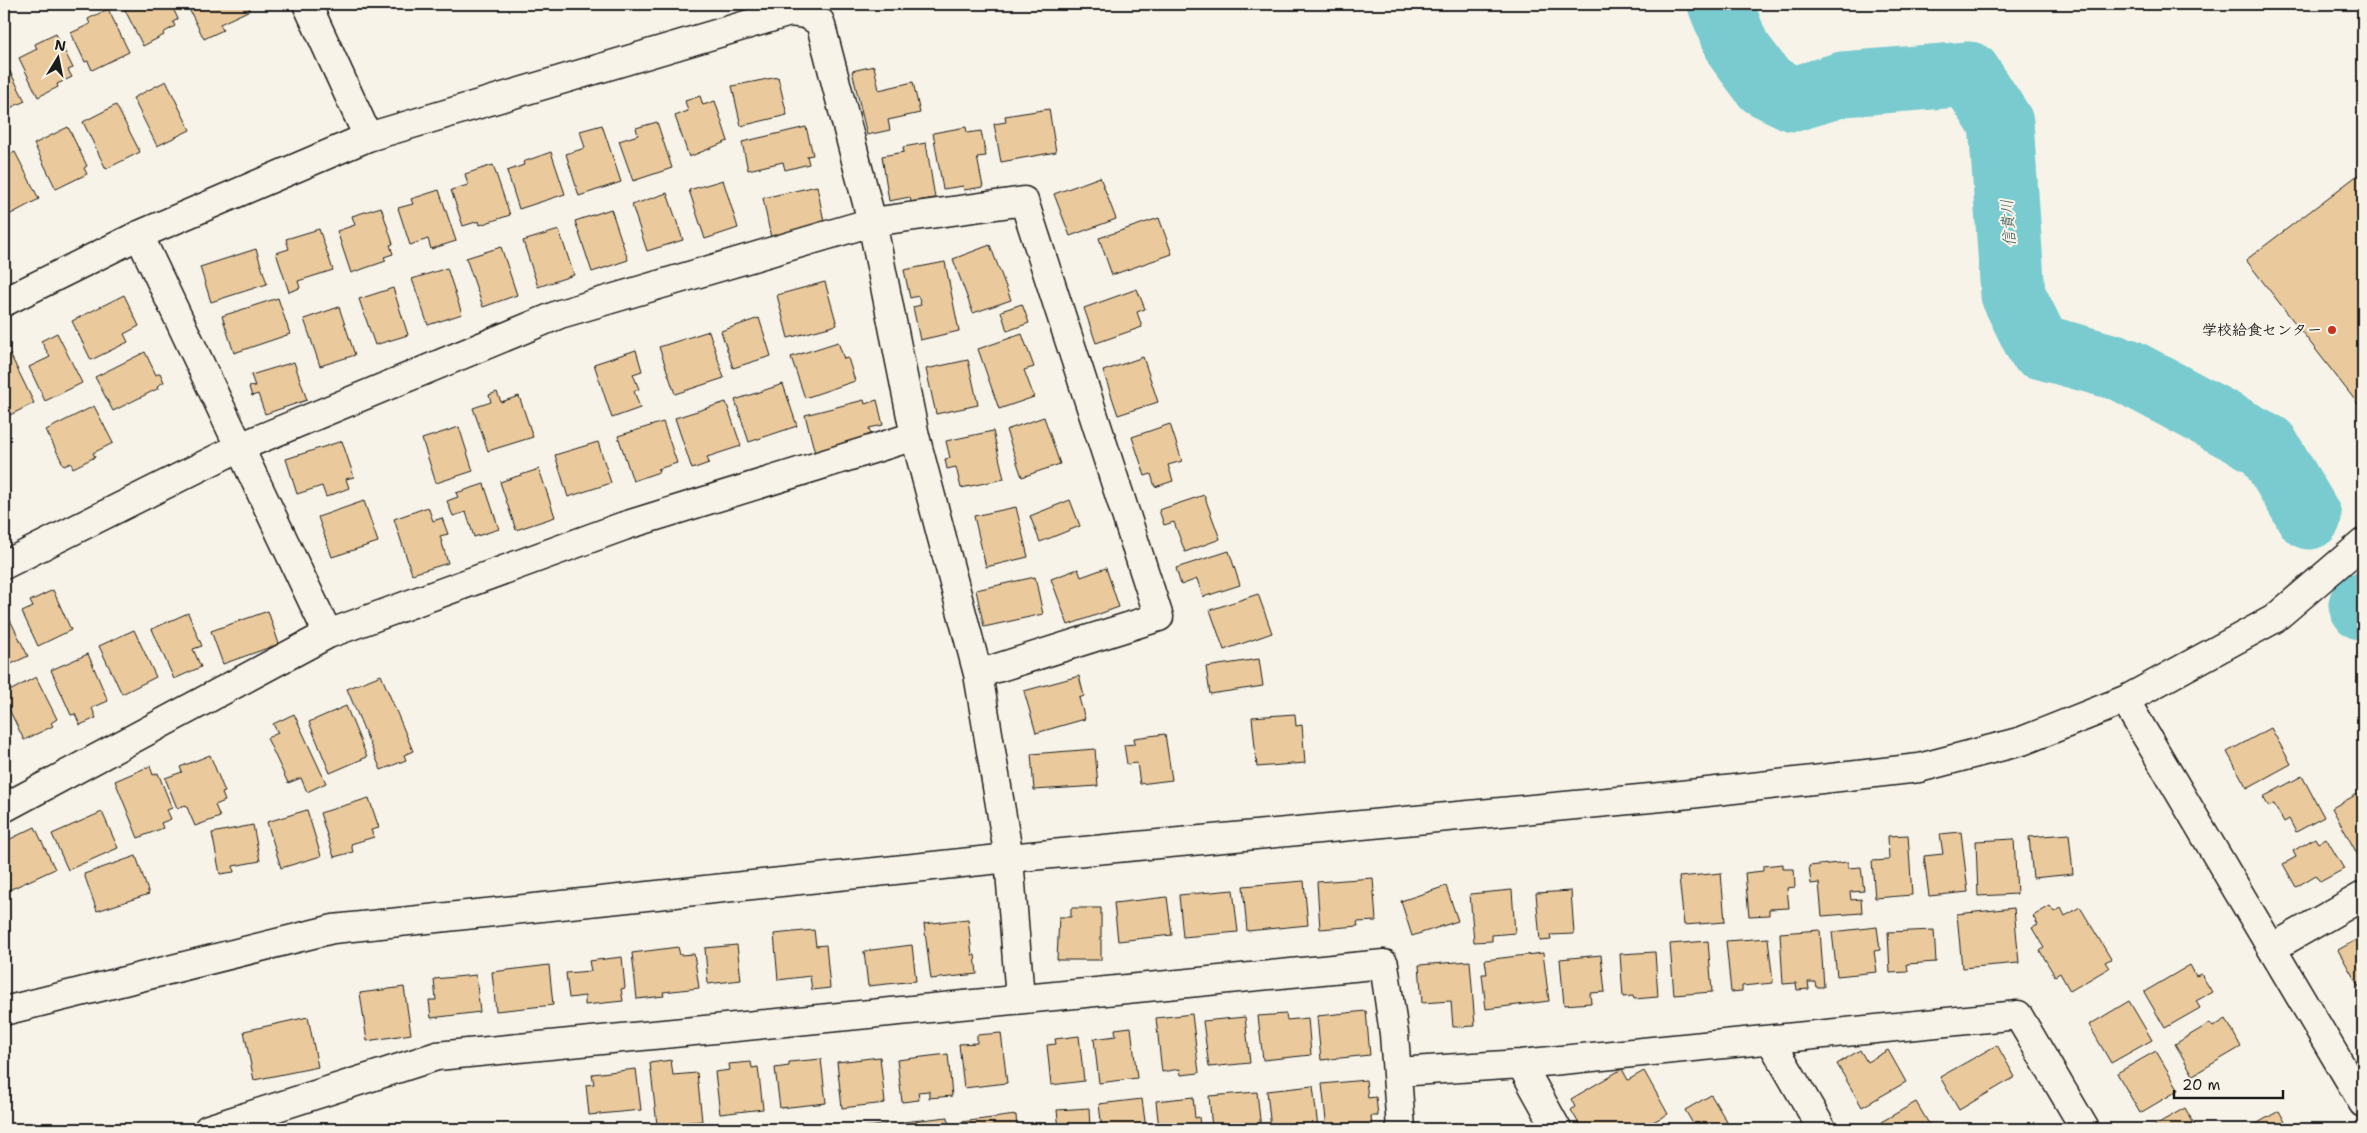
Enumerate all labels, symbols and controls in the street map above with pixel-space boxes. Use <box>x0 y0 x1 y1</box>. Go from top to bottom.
north arrow <box>32 32 82 82</box>
text: N <box>53 35 67 55</box>
water label: 信貴川 <box>1996 198 2020 248</box>
place label: 学校給食センター <box>2202 320 2322 340</box>
marker: 学校給食センター <box>2326 324 2338 336</box>
scale bar <box>2174 1068 2283 1100</box>
text: 20 m <box>2182 1075 2221 1095</box>

